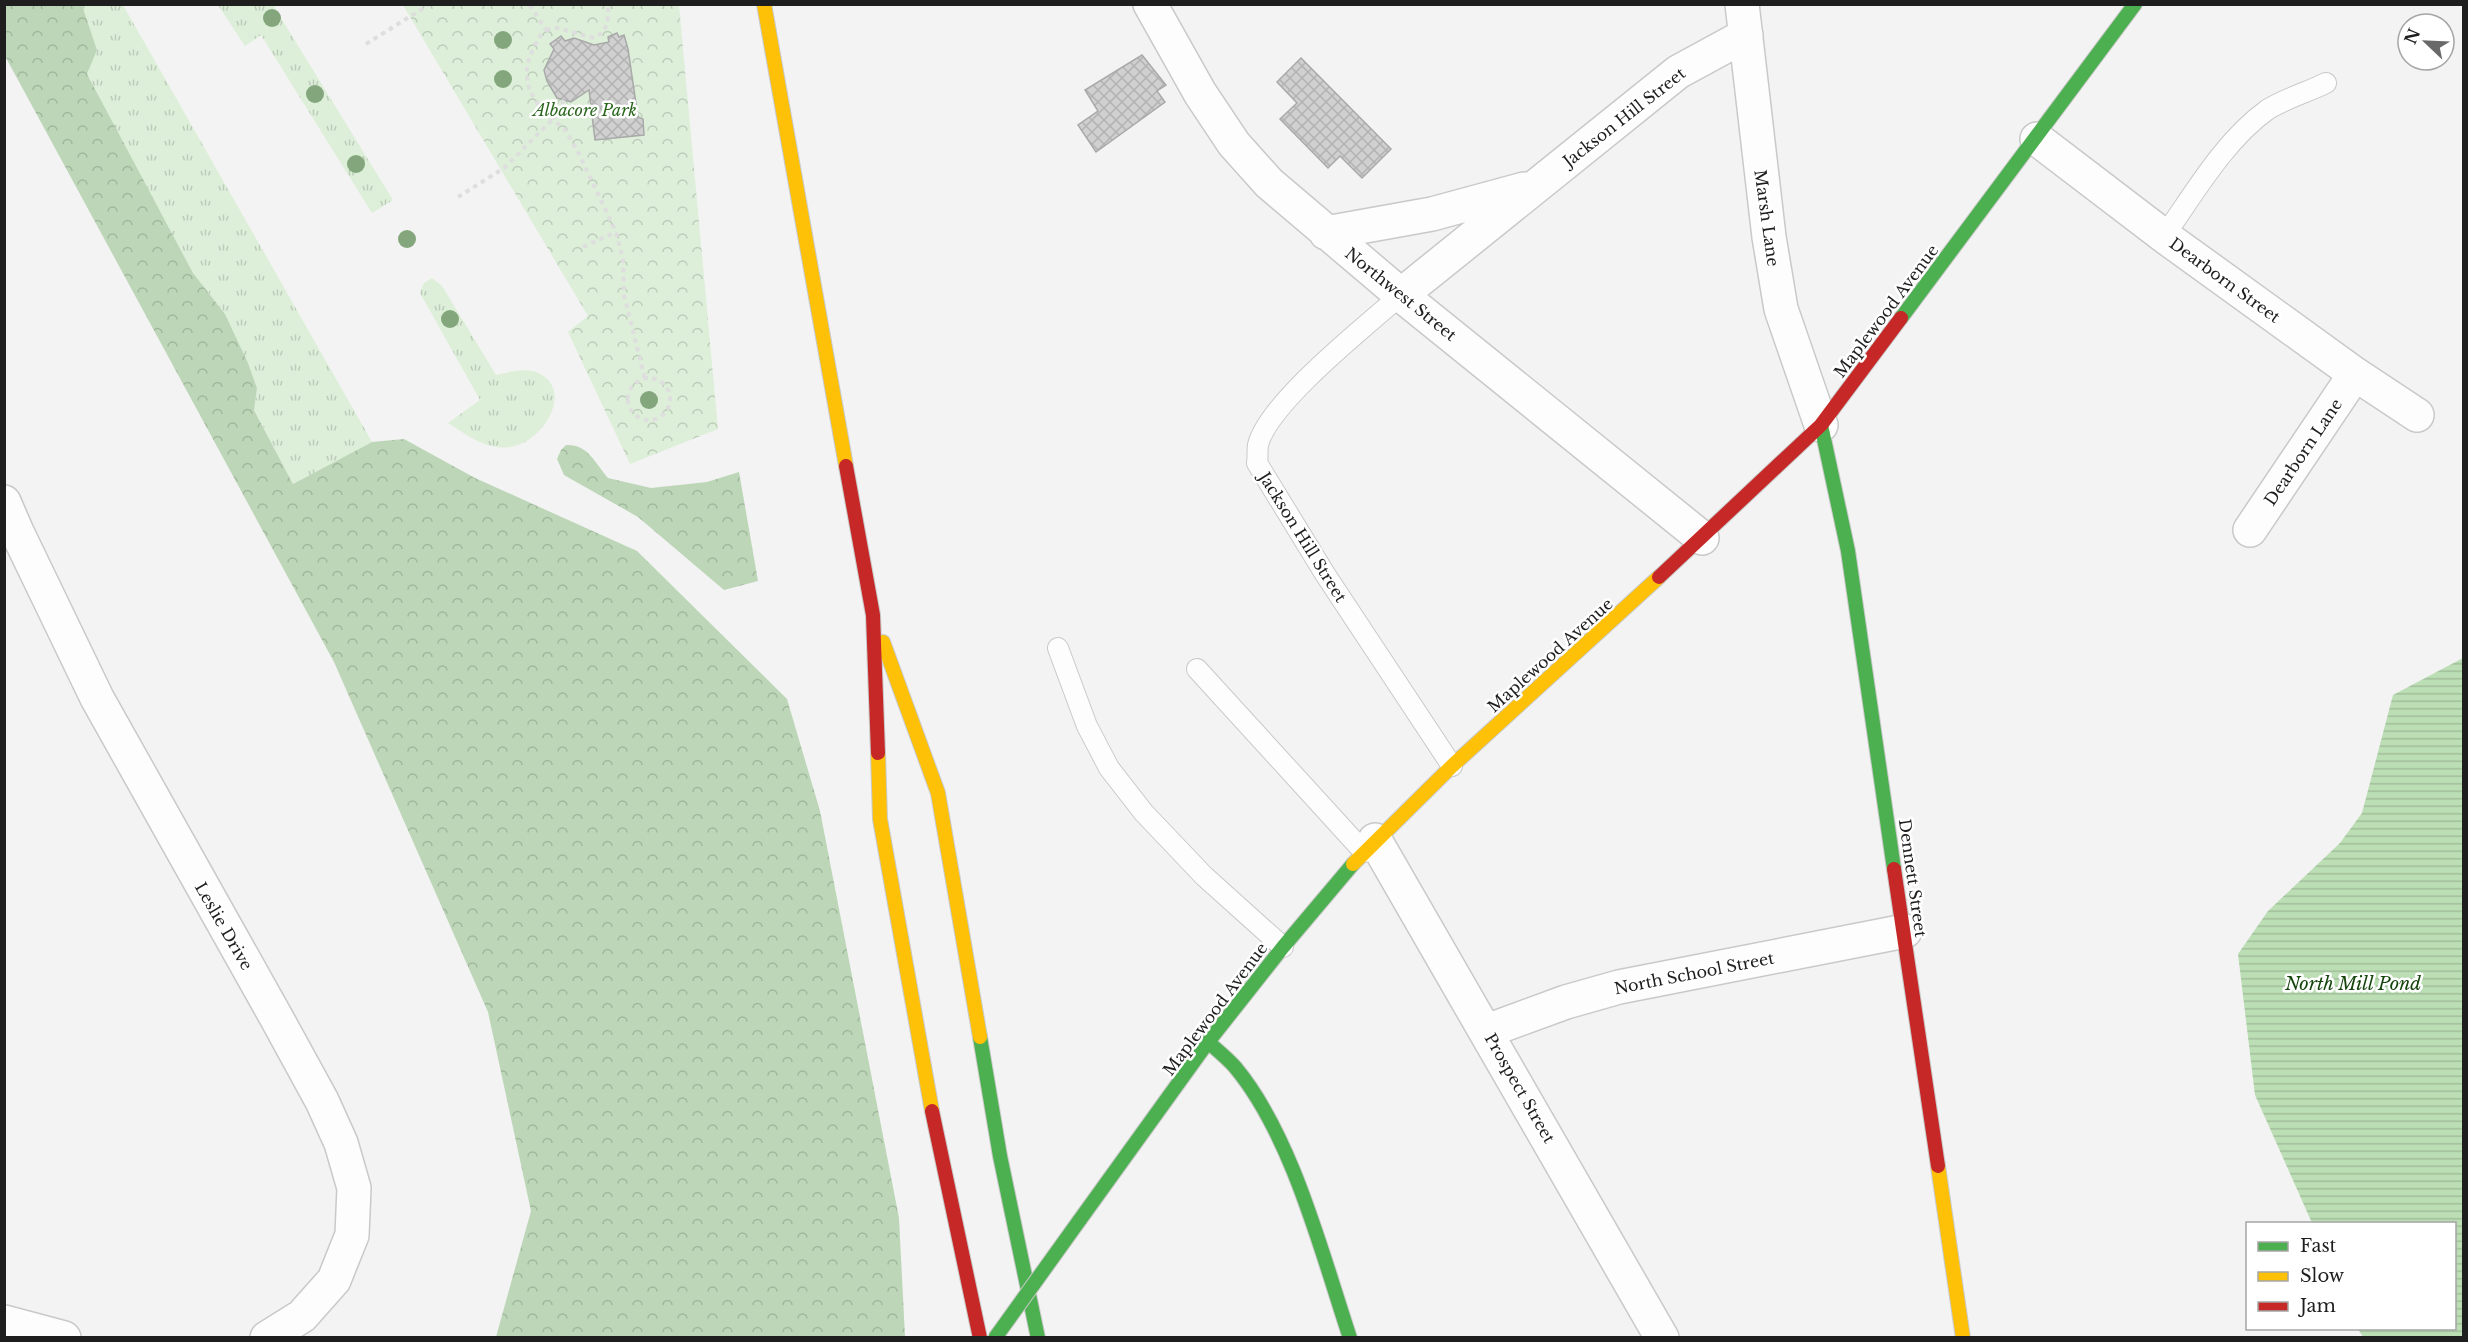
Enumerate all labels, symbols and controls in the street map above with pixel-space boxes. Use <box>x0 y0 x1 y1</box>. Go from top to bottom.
north arrow <box>2396 12 2456 72</box>
text: N <box>2400 25 2424 47</box>
street label: Jackson Hill Street <box>1557 63 1689 172</box>
park label: Albacore Park <box>531 100 637 120</box>
street label: Marsh Lane <box>1750 168 1784 268</box>
street label: Dearborn Street <box>2166 233 2284 327</box>
street label: Maplewood Avenue <box>1829 241 1943 381</box>
street label: Northwest Street <box>1341 243 1461 345</box>
street label: Dearborn Lane <box>2260 395 2346 509</box>
street label: Jackson Hill Street <box>1254 466 1351 606</box>
street label: Maplewood Avenue <box>1483 594 1617 716</box>
street label: Dennett Street <box>1895 818 1931 938</box>
street label: Leslie Drive <box>191 878 257 974</box>
street label: Maplewood Avenue <box>1158 939 1272 1079</box>
street label: North School Street <box>1612 948 1776 998</box>
water label: North Mill Pond <box>2284 973 2421 995</box>
street label: Prospect Street <box>1480 1029 1560 1147</box>
legend <box>2246 1222 2456 1330</box>
text: Fast <box>2300 1235 2337 1257</box>
text: Slow <box>2300 1265 2345 1287</box>
text: Jam <box>2298 1295 2336 1317</box>

